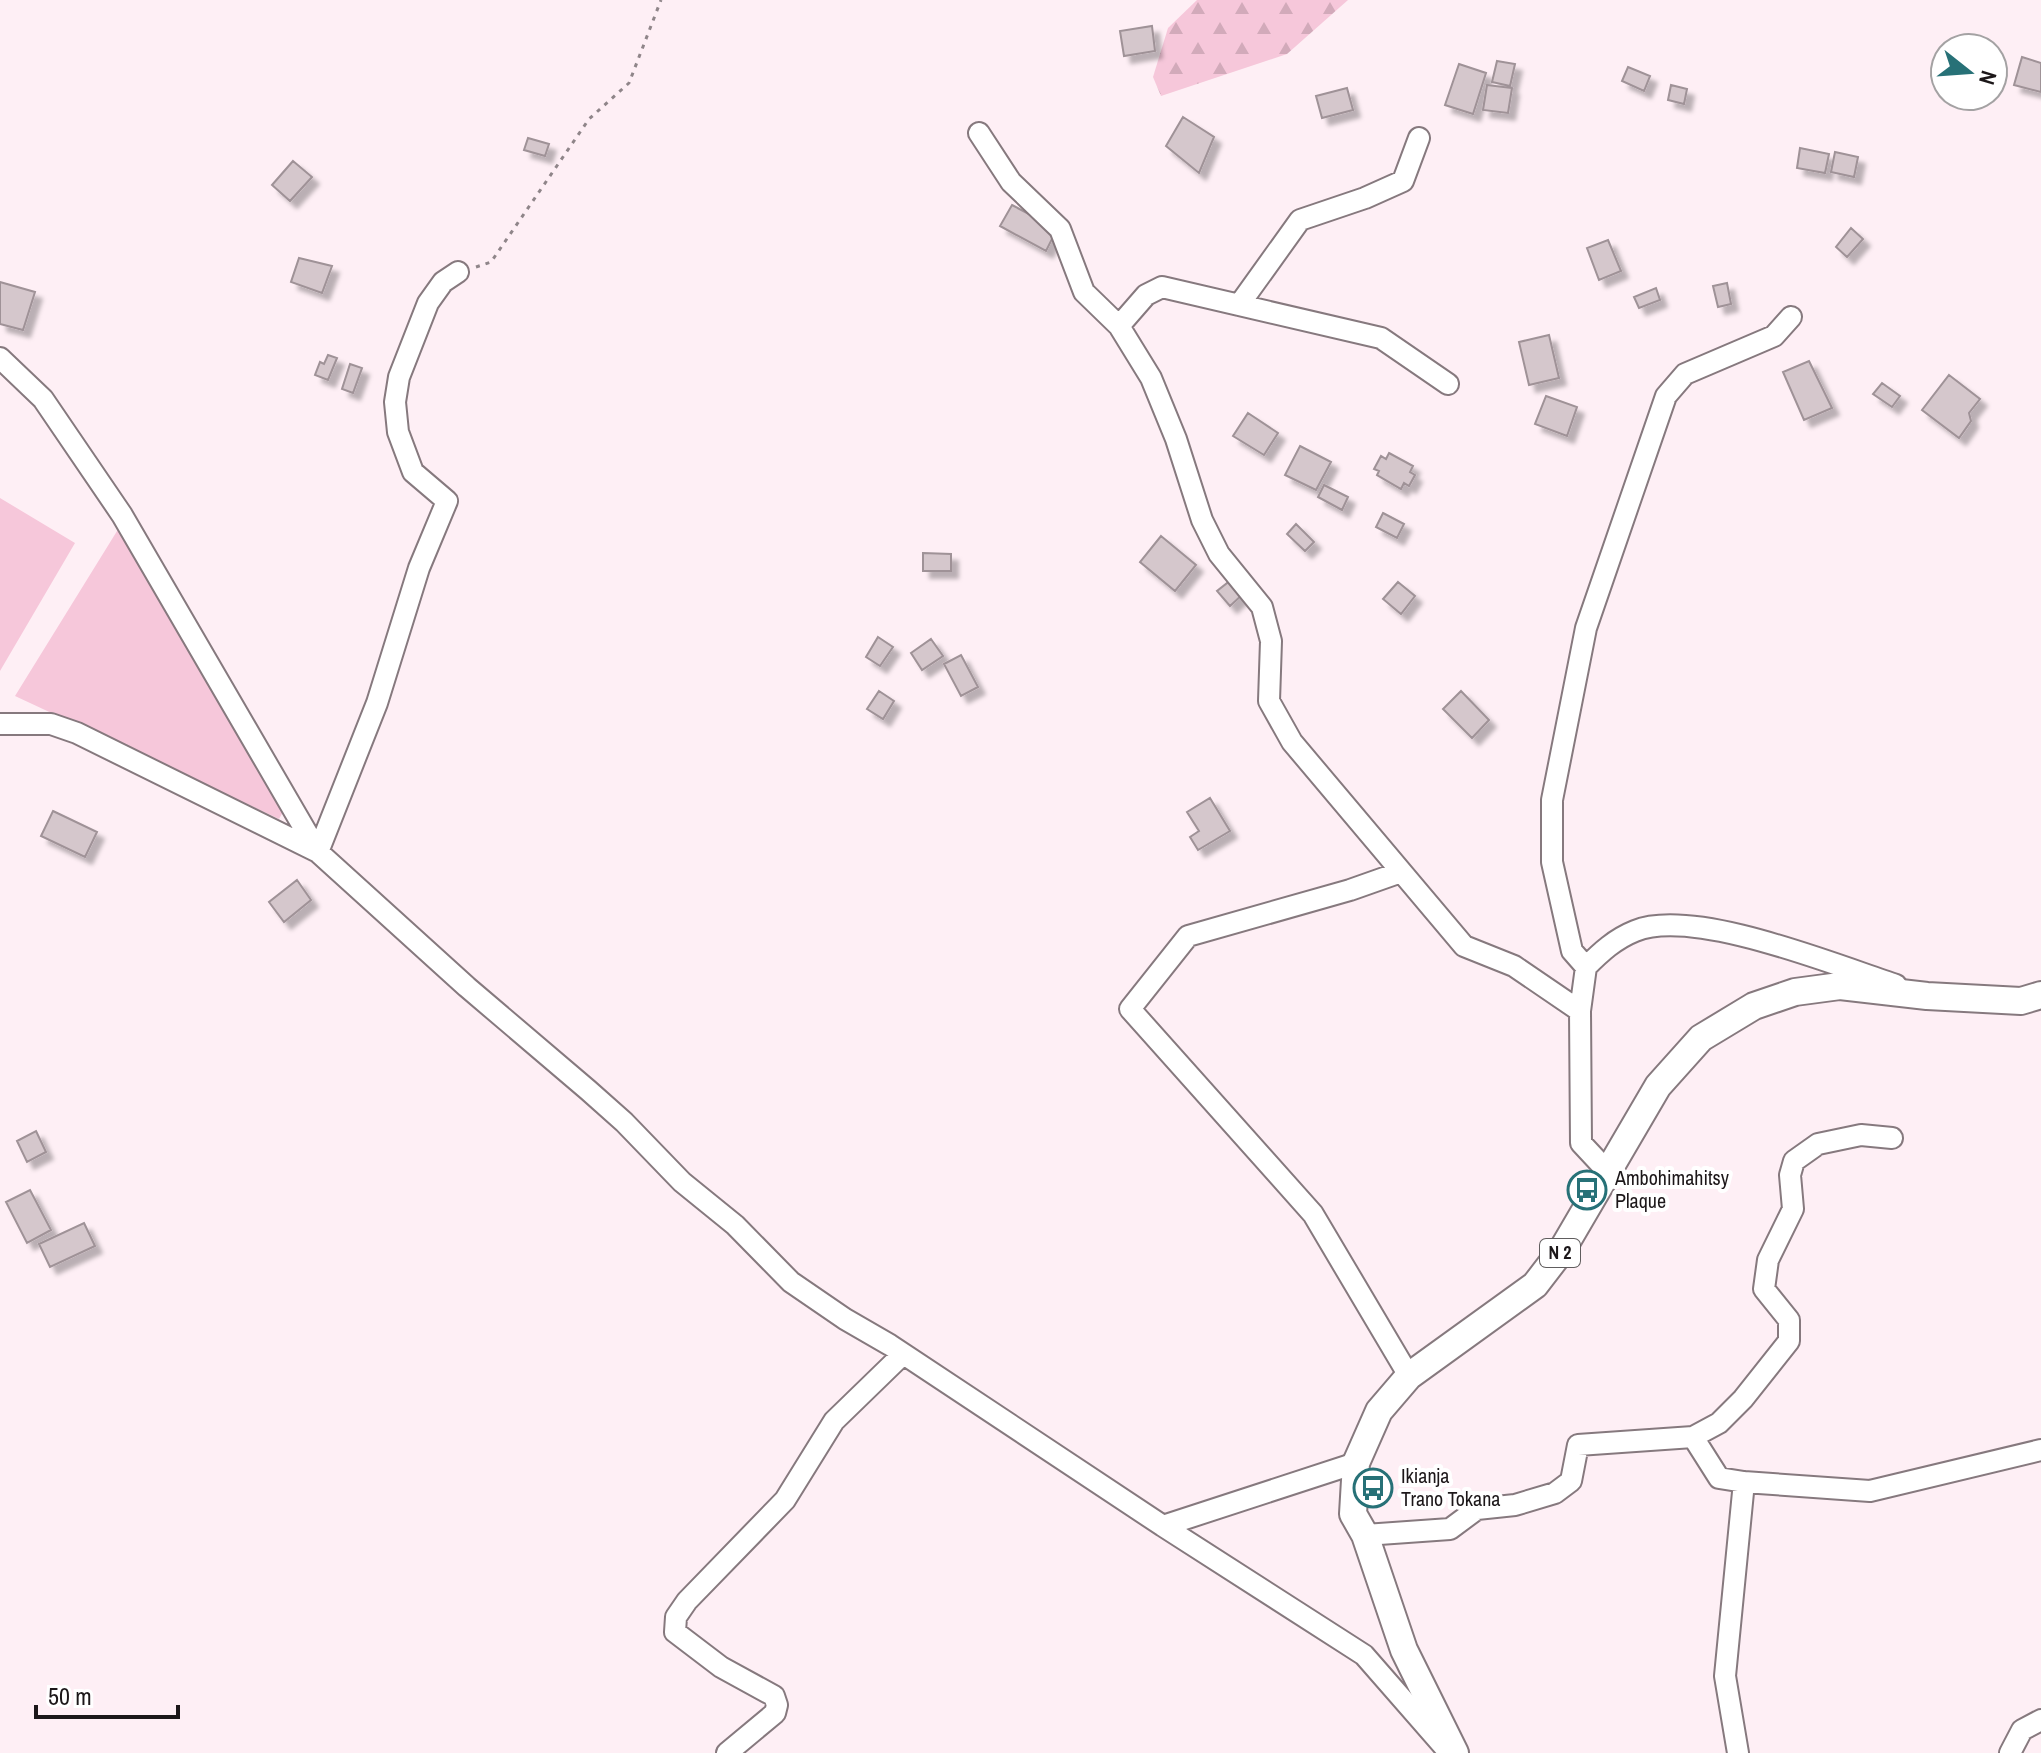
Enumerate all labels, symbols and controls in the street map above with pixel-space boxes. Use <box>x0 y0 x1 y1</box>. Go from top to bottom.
north arrow <box>1929 32 2009 112</box>
text: N <box>1972 67 2004 88</box>
place label: Ambohimahitsy Plaque <box>1614 1164 1730 1214</box>
bus stop icon: Ambohimahitsy Plaque <box>1566 1169 1608 1211</box>
road number: N 2 <box>1540 1239 1580 1267</box>
place label: Ikianja Trano Tokana <box>1401 1462 1500 1512</box>
bus stop icon: Ikianja Trano Tokana <box>1352 1467 1394 1509</box>
scale bar <box>36 1669 178 1719</box>
text: 50 m <box>48 1680 92 1712</box>

